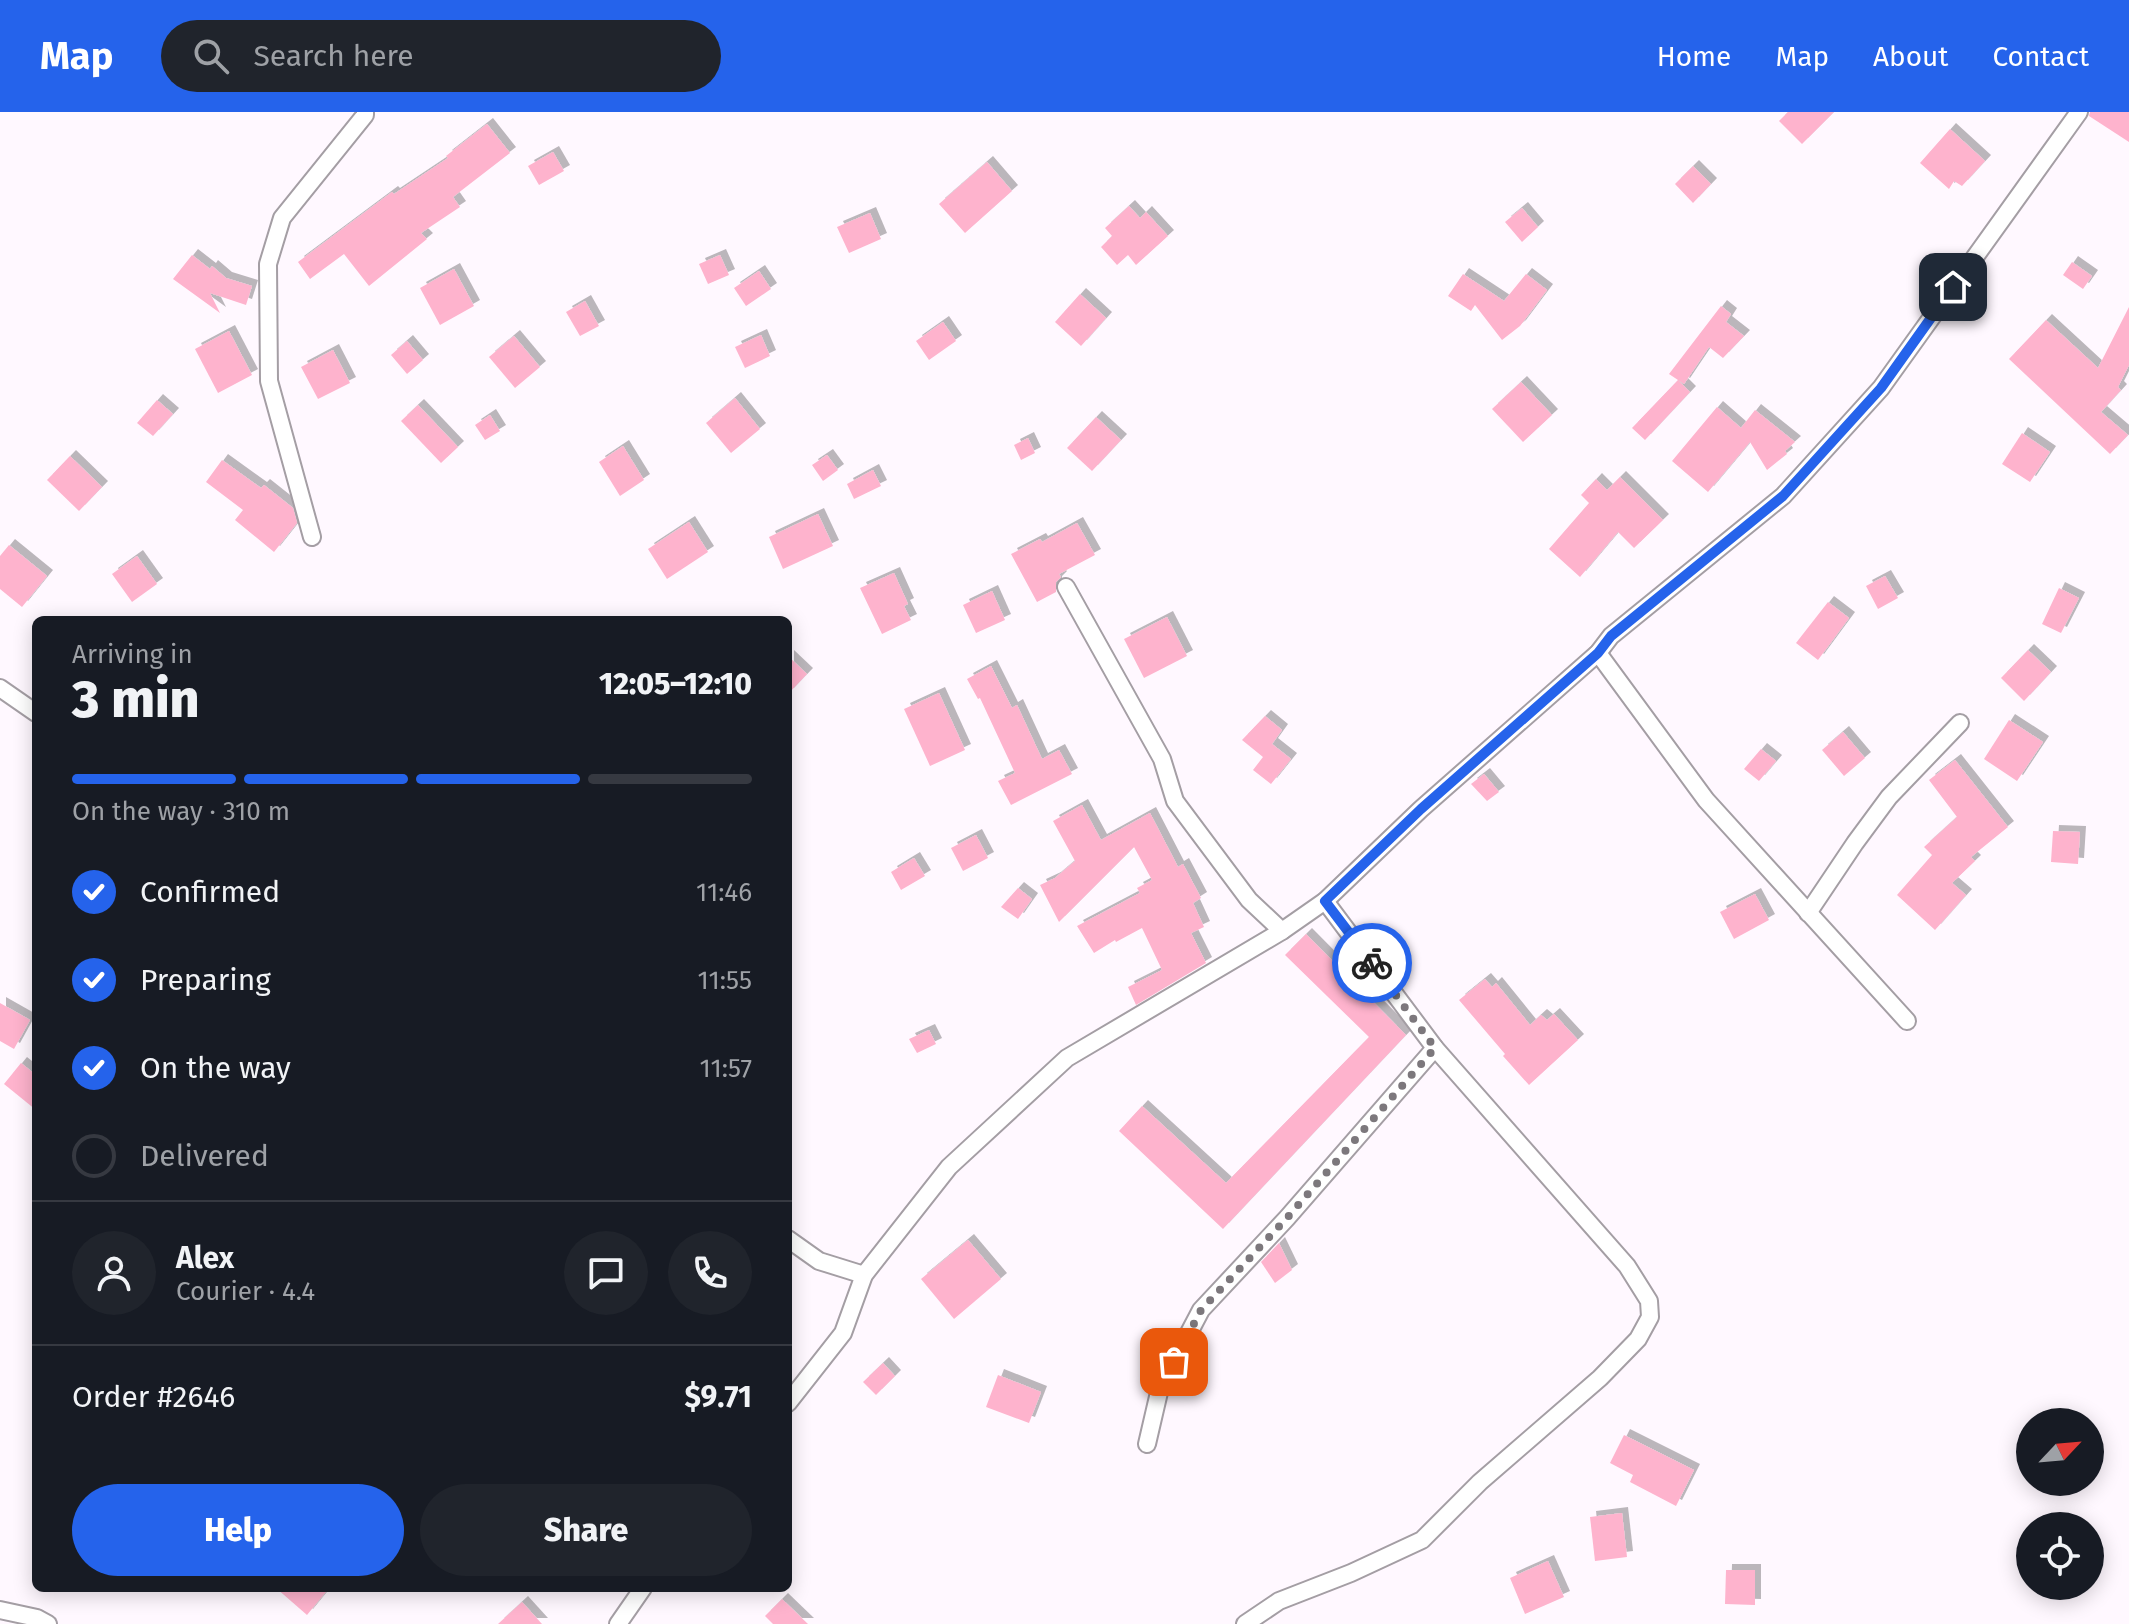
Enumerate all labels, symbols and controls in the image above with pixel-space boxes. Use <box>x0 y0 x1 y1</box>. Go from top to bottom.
search box <box>161 20 721 92</box>
text: Map <box>40 33 113 79</box>
icon: search <box>189 34 233 78</box>
text: Search here <box>253 38 414 74</box>
text: Home <box>1657 40 1731 73</box>
text: Map <box>1775 40 1829 73</box>
text: About <box>1873 40 1948 73</box>
text: Contact <box>1992 40 2089 73</box>
pin <box>1919 253 1987 321</box>
icon: home <box>1931 265 1975 309</box>
text: Arriving in <box>72 639 193 670</box>
text: 12:05–12:10 <box>599 666 752 702</box>
text: 3 min <box>72 668 200 731</box>
text: On the way · 310 m <box>72 796 290 827</box>
icon: check <box>72 870 116 914</box>
text: Confirmed <box>140 874 280 910</box>
text: 11:46 <box>696 877 752 908</box>
courier <box>1332 923 1412 1003</box>
icon: bike <box>1350 941 1394 985</box>
icon: check <box>72 958 116 1002</box>
text: Preparing <box>140 962 271 998</box>
text: 11:55 <box>698 965 752 996</box>
icon: check <box>72 1046 116 1090</box>
text: On the way <box>140 1050 291 1086</box>
text: 11:57 <box>700 1053 752 1084</box>
text: Delivered <box>140 1138 269 1174</box>
button: person <box>72 1231 156 1315</box>
button: chat <box>564 1231 648 1315</box>
button: phone <box>668 1231 752 1315</box>
text: Alex <box>176 1240 234 1276</box>
text: Courier · 4.4 <box>176 1276 315 1307</box>
pin <box>1140 1328 1208 1396</box>
icon: bag <box>1152 1340 1196 1384</box>
text: Order #2646 <box>72 1379 235 1415</box>
text: $9.71 <box>684 1379 752 1415</box>
north arrow <box>2016 1408 2104 1496</box>
map controls <box>2016 1408 2104 1600</box>
button: Help <box>72 1484 404 1576</box>
button: Share <box>420 1484 752 1576</box>
button: locate <box>2016 1512 2104 1600</box>

